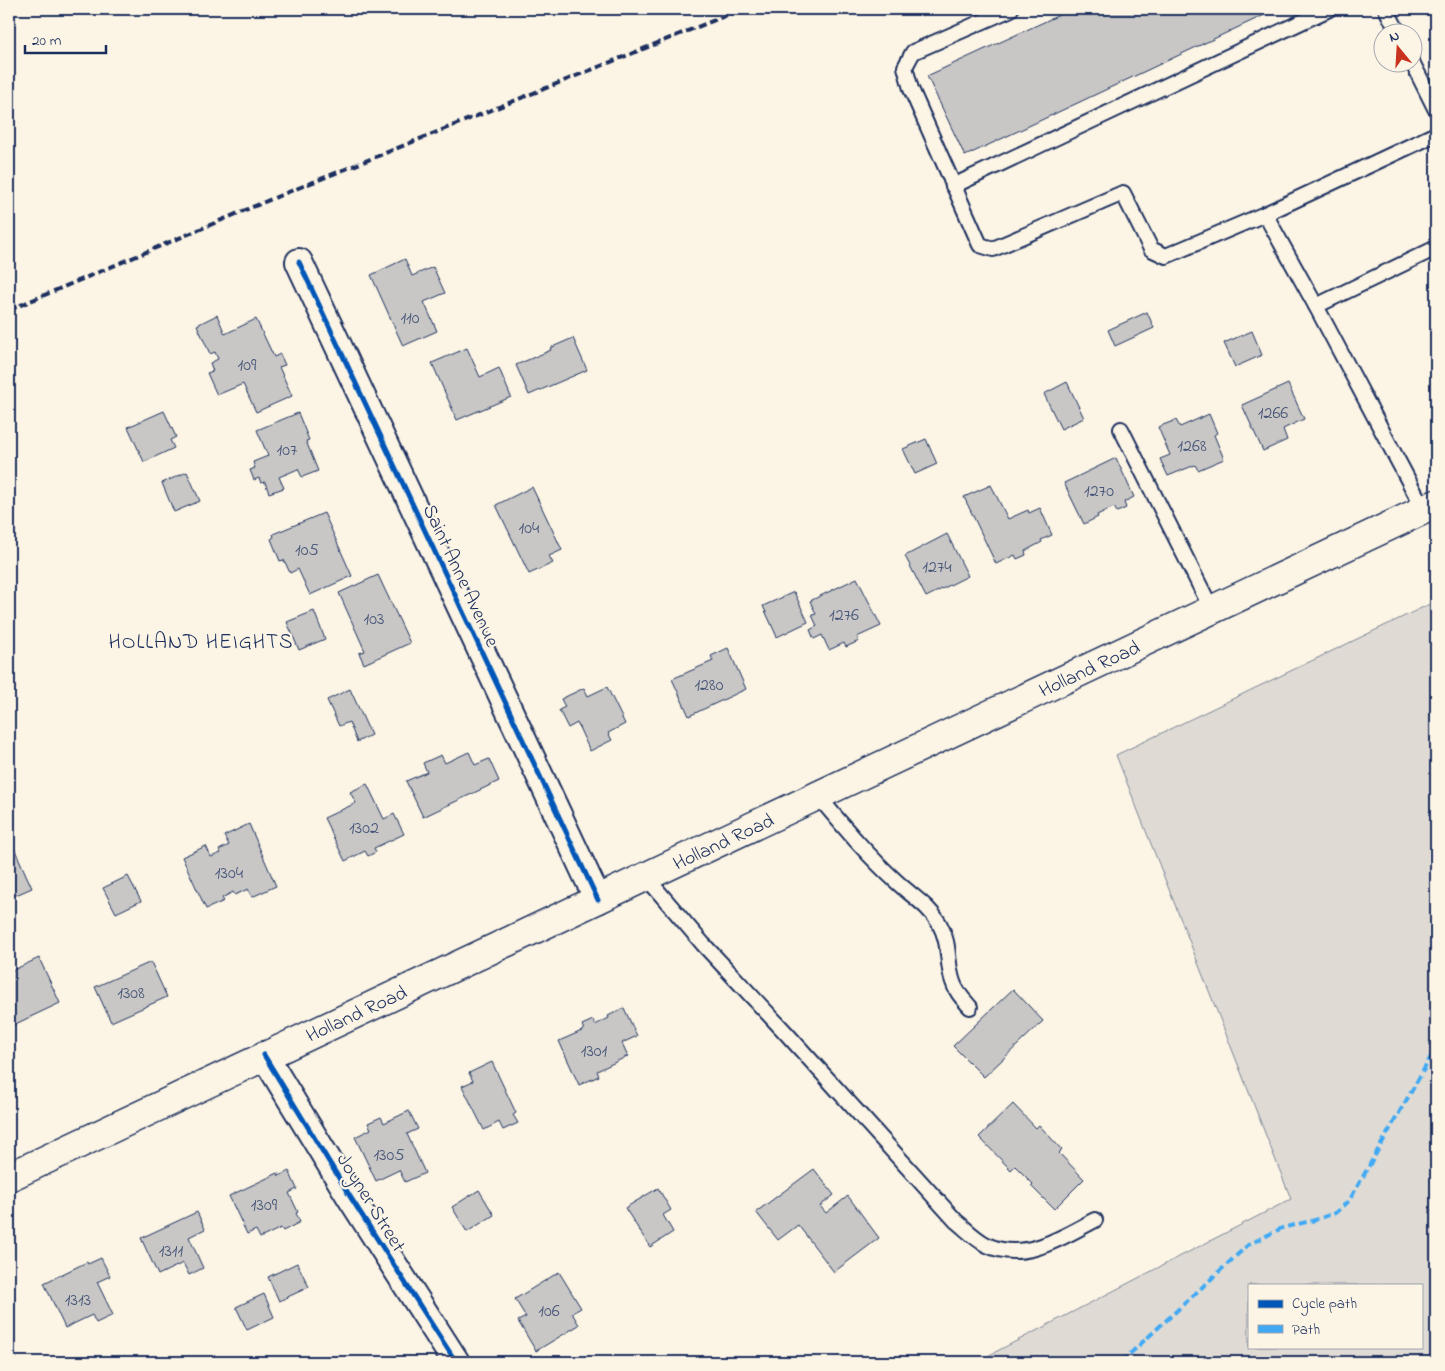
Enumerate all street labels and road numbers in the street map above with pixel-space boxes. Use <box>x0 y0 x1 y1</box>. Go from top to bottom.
street label: Saint Anne Avenue <box>414 500 506 652</box>
street label: Holland Road <box>1035 634 1145 706</box>
street label: Holland Road <box>669 807 779 879</box>
street label: Holland Road <box>302 979 412 1051</box>
street label: Joyner Street <box>328 1148 412 1259</box>

